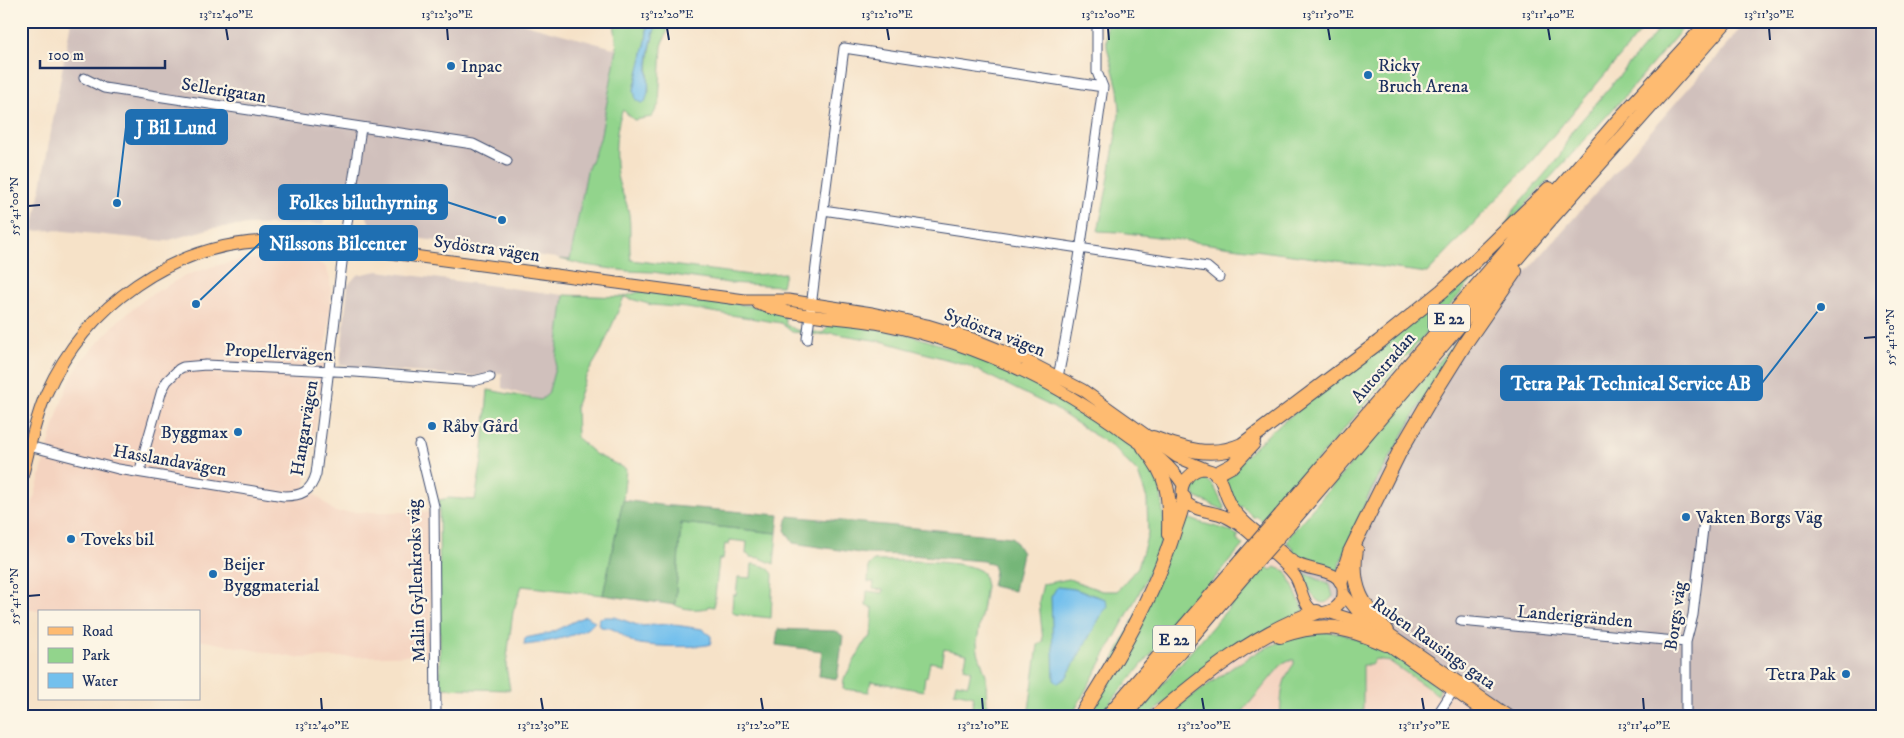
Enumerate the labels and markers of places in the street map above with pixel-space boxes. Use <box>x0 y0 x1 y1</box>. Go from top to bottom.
place label: Ricky Bruch Arena <box>1378 55 1469 98</box>
place label: Inpac <box>461 56 503 78</box>
marker: Inpac <box>445 60 457 72</box>
marker: Ricky Bruch Arena <box>1362 69 1374 81</box>
callout: J Bil Lund <box>126 110 227 144</box>
callout: Folkes biluthyrning <box>279 185 447 219</box>
callout: Nilssons Bilcenter <box>260 226 417 260</box>
callout: Tetra Pak Technical Service AB <box>1501 366 1762 400</box>
place label: Råby Gård <box>442 416 518 438</box>
marker: Råby Gård <box>426 420 438 432</box>
place label: Byggmax <box>161 422 228 444</box>
marker: Byggmax <box>232 426 244 438</box>
place label: Vakten Borgs Väg <box>1695 507 1823 529</box>
marker: Vakten Borgs Väg <box>1680 511 1692 523</box>
place label: Toveks bil <box>81 529 155 551</box>
marker: Toveks bil <box>65 533 77 545</box>
place label: Beijer Byggmaterial <box>223 554 320 597</box>
marker: Beijer Byggmaterial <box>207 568 219 580</box>
place label: Tetra Pak <box>1766 664 1836 686</box>
marker: Tetra Pak <box>1840 668 1852 680</box>

